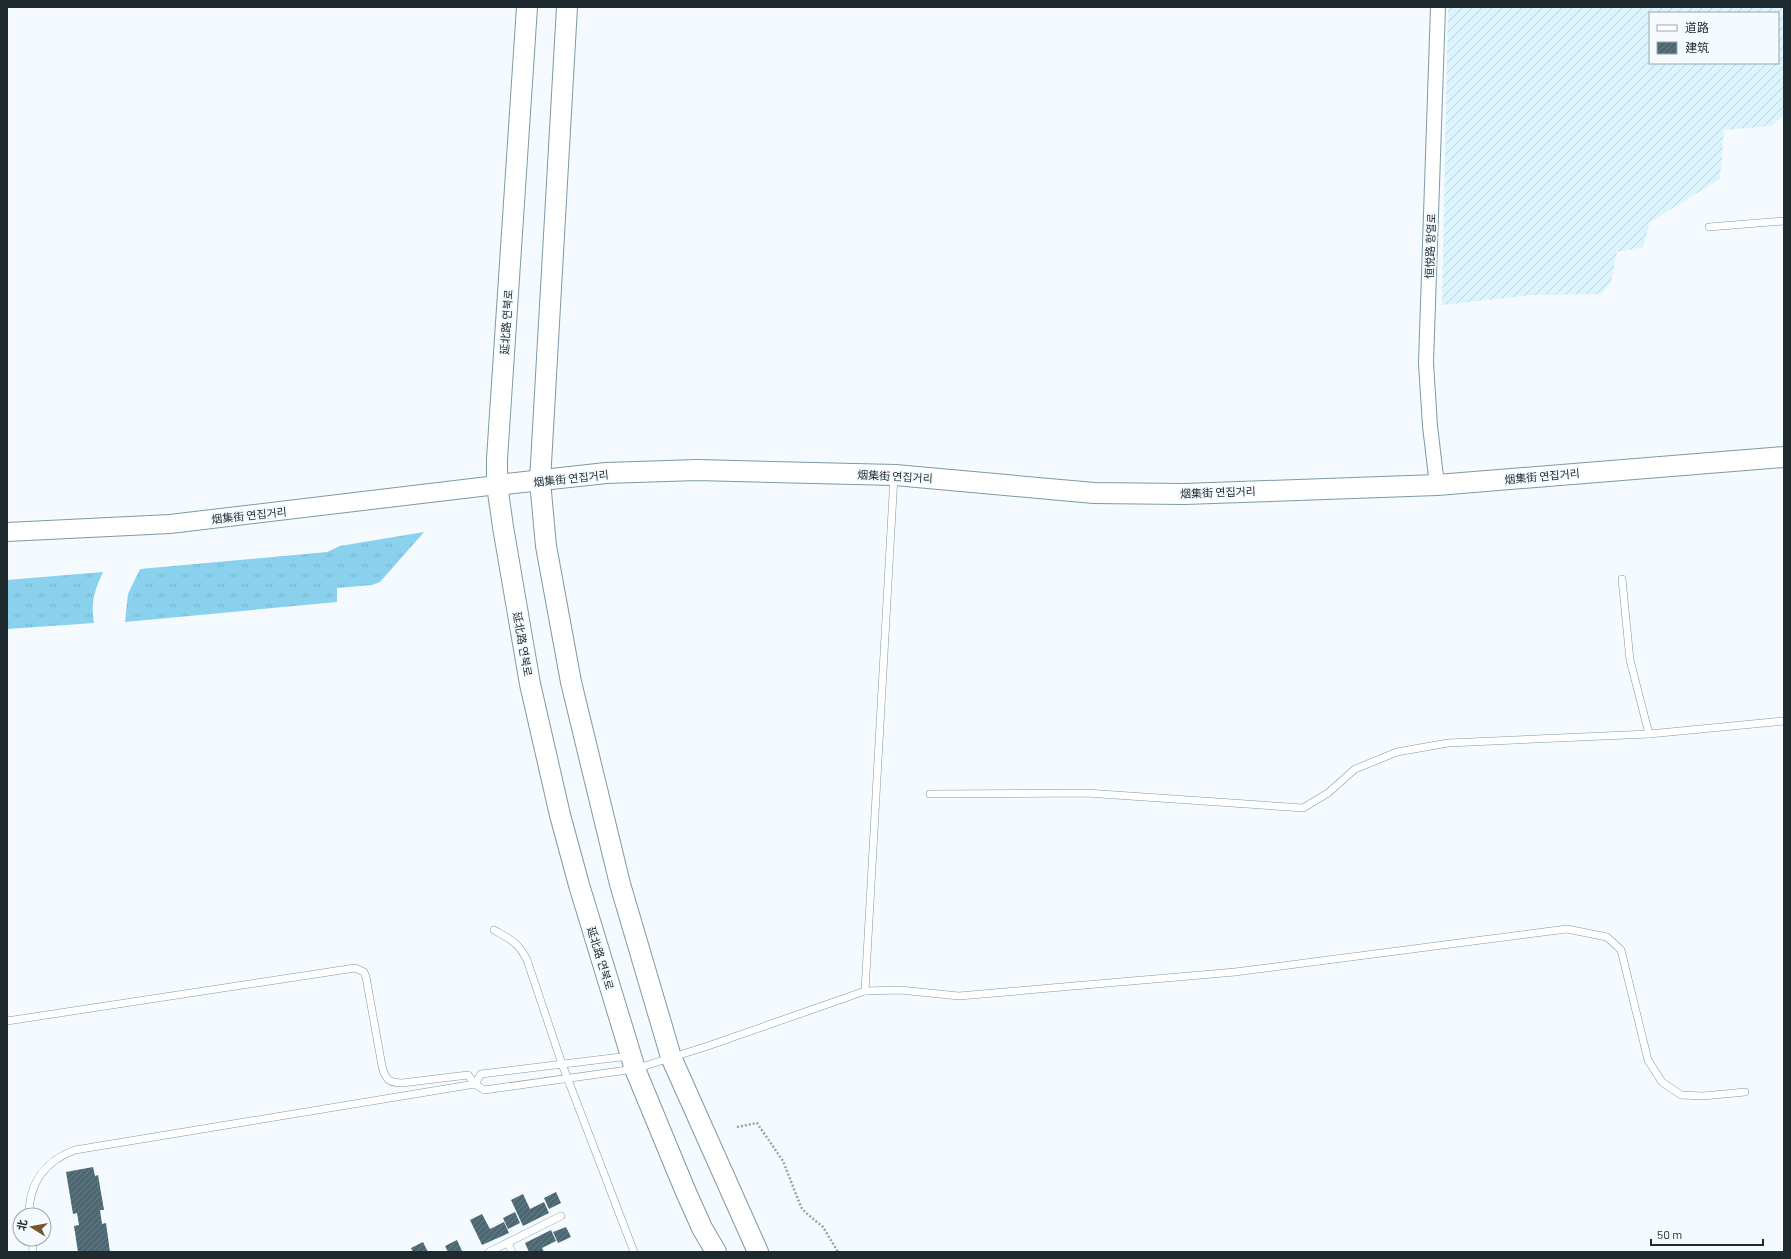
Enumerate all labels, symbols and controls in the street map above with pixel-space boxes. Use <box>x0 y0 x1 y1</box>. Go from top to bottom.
legend <box>1649 12 1779 64</box>
text: 道路 <box>1685 20 1709 34</box>
text: 建筑 <box>1685 40 1709 54</box>
street label: 恒悦路 항열로 <box>1422 213 1438 279</box>
street label: 延北路 연북로 <box>497 289 515 355</box>
street label: 烟集街 연집거리 <box>1504 466 1580 486</box>
street label: 烟集街 연집거리 <box>533 468 609 488</box>
street label: 烟集街 연집거리 <box>857 468 933 484</box>
street label: 烟集街 연집거리 <box>1180 484 1256 500</box>
street label: 烟集街 연집거리 <box>211 505 287 525</box>
street label: 延北路 연북로 <box>511 611 535 677</box>
street label: 延北路 연북로 <box>585 925 617 991</box>
north arrow <box>12 1207 52 1247</box>
text: 北 <box>14 1218 29 1232</box>
scale bar <box>1651 1221 1763 1247</box>
text: 50 m <box>1657 1227 1682 1241</box>

